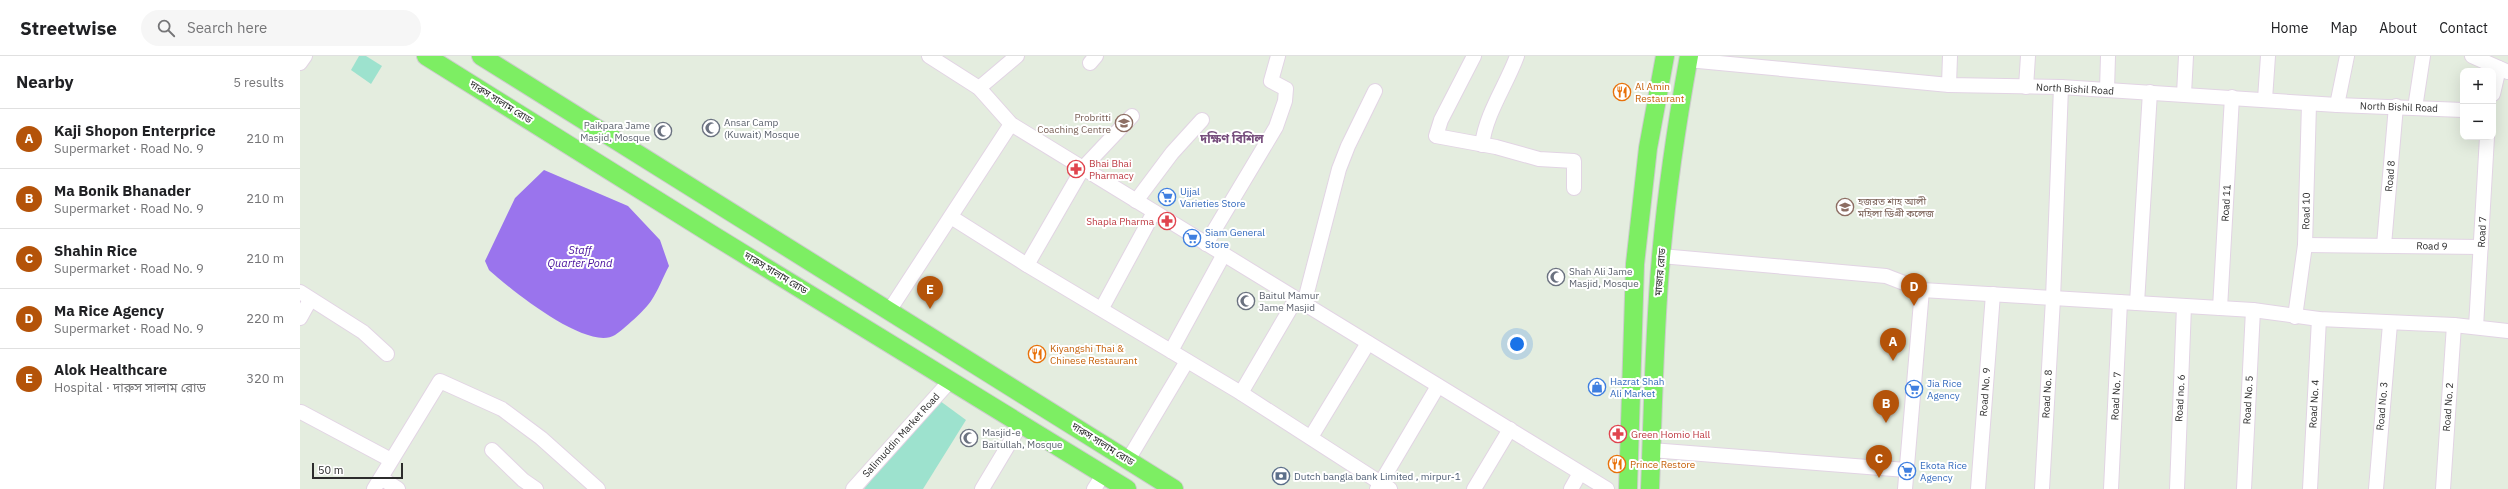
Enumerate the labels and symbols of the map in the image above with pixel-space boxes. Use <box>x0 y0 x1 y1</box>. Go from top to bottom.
street label: দারুস সালাম রোড <box>466 77 535 127</box>
place label: Al Amin Restaurant <box>1635 80 1685 105</box>
street label: North Bishil Road <box>2036 80 2114 98</box>
restaurant icon: Al Amin Restaurant <box>1612 82 1632 102</box>
street label: North Bishil Road <box>2360 99 2438 115</box>
place label: Probritti Coaching Centre <box>1037 111 1112 136</box>
school or university icon: Probritti Coaching Centre <box>1114 113 1134 133</box>
place label: Ansar Camp (Kuwait) Mosque <box>724 116 800 141</box>
mosque icon: Ansar Camp (Kuwait) Mosque <box>701 118 721 138</box>
place label: Paikpara Jame Masjid, Mosque <box>580 119 651 144</box>
mosque icon: Paikpara Jame Masjid, Mosque <box>653 121 673 141</box>
district label: দক্ষিণ বিশিল <box>1199 131 1265 146</box>
place label: Bhai Bhai Pharmacy <box>1089 157 1134 182</box>
pharmacy icon: Bhai Bhai Pharmacy <box>1066 159 1086 179</box>
street label: Road 8 <box>2382 160 2398 192</box>
street label: Road 11 <box>2219 184 2233 222</box>
place label: Ujjal Varieties Store <box>1180 185 1246 210</box>
supermarket icon: Ujjal Varieties Store <box>1157 187 1177 207</box>
street label: Road 10 <box>2299 192 2313 230</box>
place label: হজরত শাহ আলী মহিলা ডিগ্রী কলেজ <box>1857 195 1934 220</box>
school or university icon: হজরত শাহ আলী মহিলা ডিগ্রী কলেজ <box>1835 197 1855 217</box>
pharmacy icon: Shapla Pharma <box>1157 211 1177 231</box>
place label: Shapla Pharma <box>1086 215 1155 228</box>
street label: Road 7 <box>2475 216 2489 248</box>
place label: Siam General Store <box>1205 226 1265 251</box>
supermarket icon: Siam General Store <box>1182 228 1202 248</box>
street label: Road 9 <box>2416 239 2448 253</box>
water label: Staff Quarter Pond <box>548 243 613 270</box>
street label: মাজার রোড <box>1651 247 1669 297</box>
street label: দারুস সালাম রোড <box>741 249 811 297</box>
place label: Shah Ali Jame Masjid, Mosque <box>1569 265 1639 290</box>
mosque icon: Shah Ali Jame Masjid, Mosque <box>1546 267 1566 287</box>
pin: D <box>1901 273 1927 306</box>
pin: E <box>917 276 943 309</box>
place label: Baitul Mamur Jame Masjid <box>1259 289 1320 314</box>
mosque icon: Baitul Mamur Jame Masjid <box>1236 291 1256 311</box>
pin: A <box>1880 328 1906 361</box>
your location <box>1507 334 1527 354</box>
place label: Kiyangshi Thai & Chinese Restaurant <box>1050 342 1138 367</box>
restaurant icon: Kiyangshi Thai & Chinese Restaurant <box>1027 344 1047 364</box>
street label: Road No. 9 <box>1977 367 1993 417</box>
street label: Road No. 8 <box>2039 369 2055 419</box>
street label: Road No. 7 <box>2108 371 2124 421</box>
street label: Road no. 6 <box>2172 374 2188 422</box>
place label: Hazrat Shah Ali Market <box>1610 375 1664 400</box>
street label: Road No. 5 <box>2240 375 2256 425</box>
shop icon: Hazrat Shah Ali Market <box>1587 377 1607 397</box>
place label: Jia Rice Agency <box>1927 377 1962 402</box>
supermarket icon: Jia Rice Agency <box>1904 379 1924 399</box>
street label: Road No. 4 <box>2306 379 2322 429</box>
street label: Road No. 3 <box>2373 381 2391 431</box>
street label: Road No. 2 <box>2440 382 2456 432</box>
street label: Salimuddin Market Road <box>860 390 942 480</box>
pin: B <box>1873 390 1899 423</box>
street label: দারুস সালাম রোড <box>1068 419 1137 469</box>
pharmacy icon: Green Homio Hall <box>1608 424 1628 444</box>
place label: Masjid-e Baitullah, Mosque <box>982 426 1063 451</box>
mosque icon: Masjid-e Baitullah, Mosque <box>959 428 979 448</box>
place label: Green Homio Hall <box>1631 428 1711 441</box>
pin: C <box>1866 445 1892 478</box>
restaurant icon: Prince Restore <box>1607 454 1627 474</box>
place label: Prince Restore <box>1630 458 1696 471</box>
place label: Ekota Rice Agency <box>1920 459 1968 484</box>
scale bar <box>312 461 403 480</box>
supermarket icon: Ekota Rice Agency <box>1897 461 1917 481</box>
bank icon: Dutch bangla bank Limited , mirpur-1 <box>1271 466 1291 486</box>
place label: Dutch bangla bank Limited , mirpur-1 <box>1294 470 1461 483</box>

